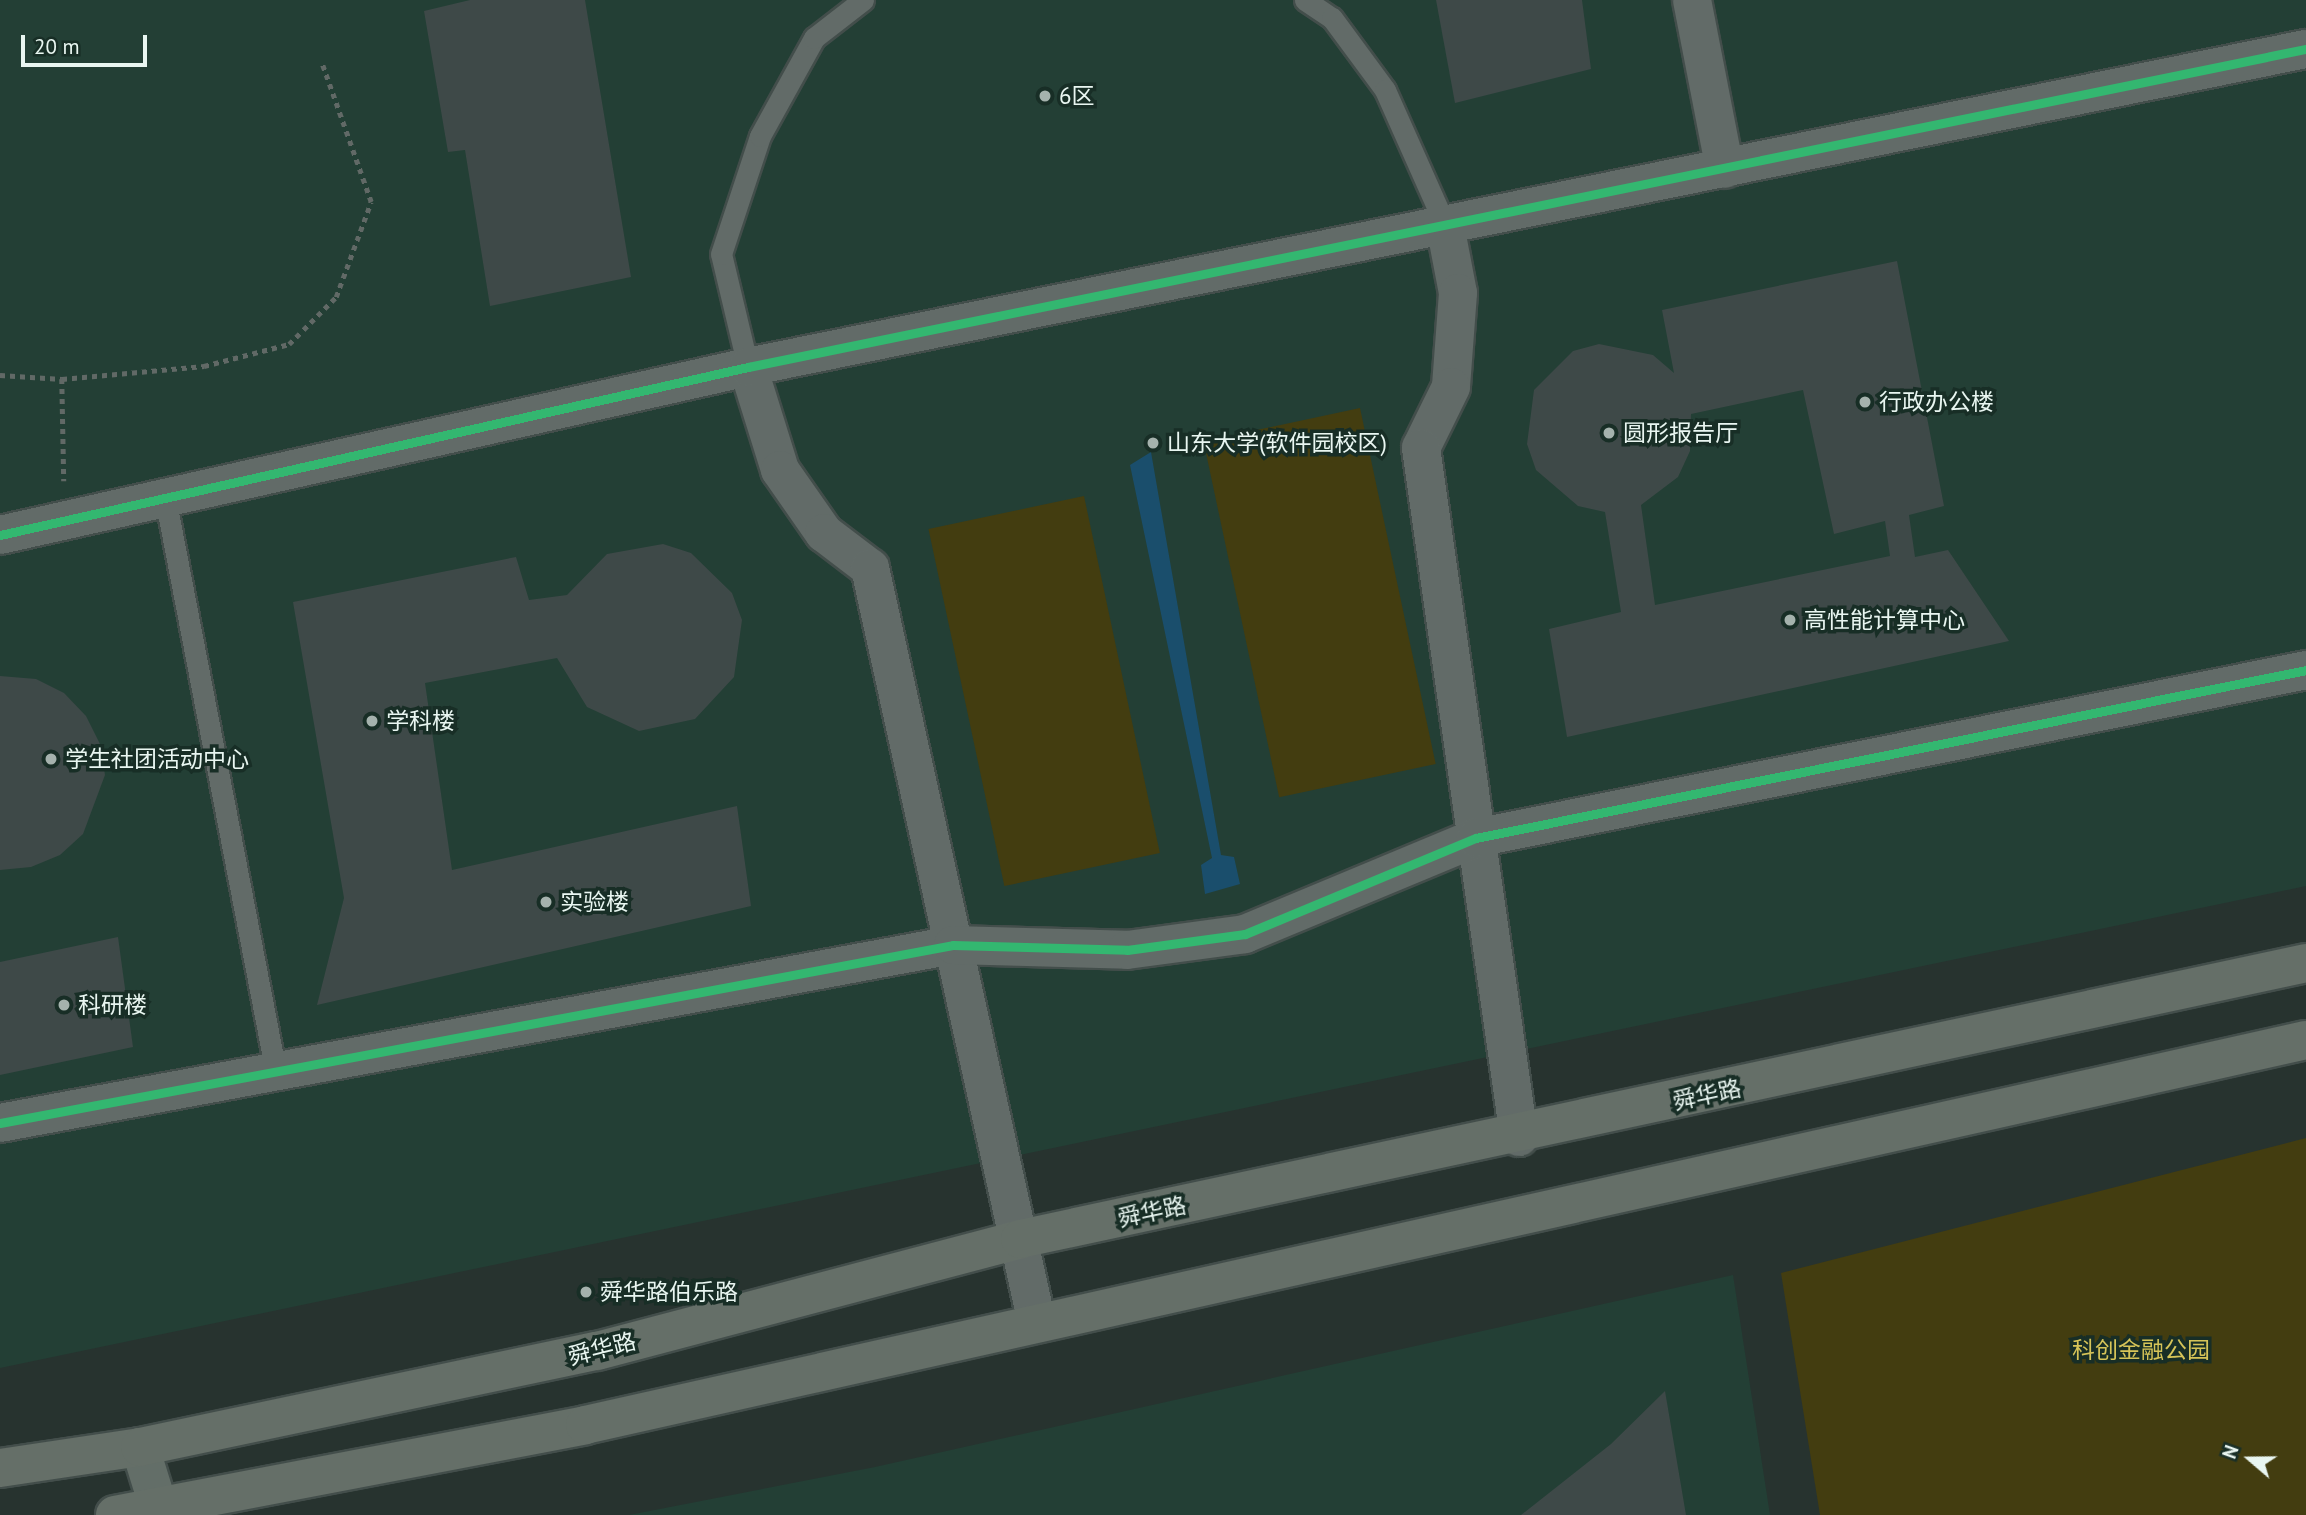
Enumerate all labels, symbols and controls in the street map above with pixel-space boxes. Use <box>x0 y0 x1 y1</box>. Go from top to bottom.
scale bar <box>24 21 150 65</box>
text: 20 m <box>34 33 80 60</box>
place label: 6区 <box>1059 82 1095 110</box>
marker: 6区 <box>1037 88 1053 104</box>
place label: 行政办公楼 <box>1879 388 1994 416</box>
marker: 行政办公楼 <box>1857 394 1873 410</box>
place label: 圆形报告厅 <box>1623 419 1738 447</box>
marker: 圆形报告厅 <box>1601 425 1617 441</box>
place label: 山东大学(软件园校区) <box>1167 429 1387 457</box>
marker: 山东大学(软件园校区) <box>1145 435 1161 451</box>
place label: 高性能计算中心 <box>1804 606 1965 634</box>
marker: 高性能计算中心 <box>1782 612 1798 628</box>
place label: 学科楼 <box>386 707 455 735</box>
marker: 学科楼 <box>364 713 380 729</box>
place label: 学生社团活动中心 <box>65 745 249 773</box>
marker: 学生社团活动中心 <box>43 751 59 767</box>
place label: 实验楼 <box>560 888 629 916</box>
marker: 实验楼 <box>538 894 554 910</box>
place label: 科研楼 <box>78 991 147 1019</box>
marker: 科研楼 <box>56 997 72 1013</box>
street label: 舜华路 <box>1670 1074 1744 1116</box>
street label: 舜华路 <box>1115 1191 1189 1233</box>
place label: 舜华路伯乐路 <box>600 1278 738 1306</box>
marker: 舜华路伯乐路 <box>578 1284 594 1300</box>
street label: 舜华路 <box>565 1327 639 1371</box>
park label: 科创金融公园 <box>2072 1336 2210 1364</box>
north arrow <box>2215 1424 2285 1494</box>
text: N <box>2217 1442 2244 1462</box>

